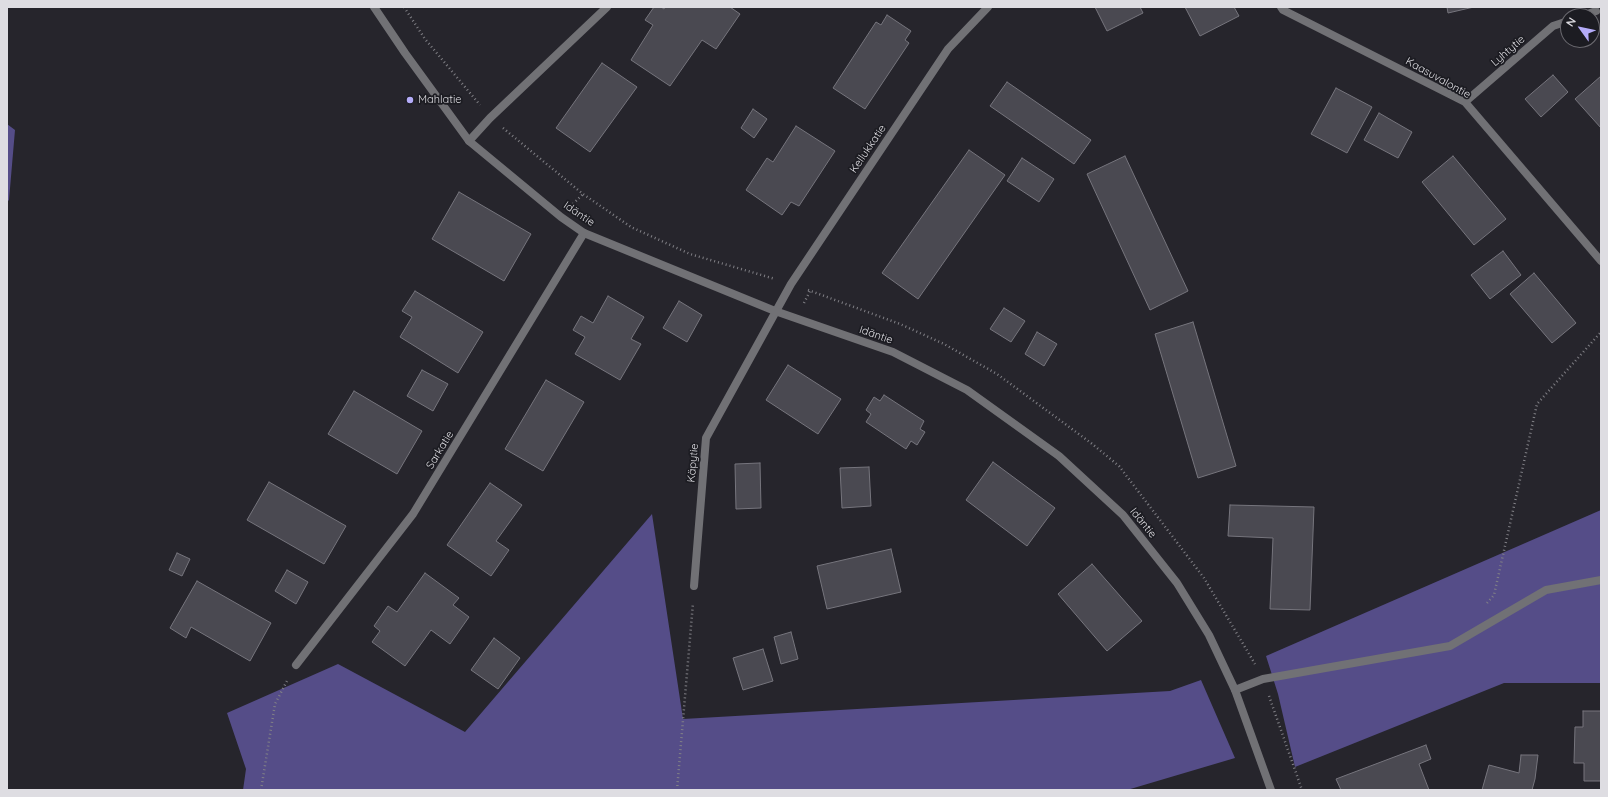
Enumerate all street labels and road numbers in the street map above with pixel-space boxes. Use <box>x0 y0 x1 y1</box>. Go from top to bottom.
street label: Lyhtytie <box>1488 33 1528 69</box>
street label: Kaasuvalontie <box>1403 55 1473 101</box>
street label: Kellukkatie <box>847 122 889 176</box>
street label: Idäntie <box>561 199 597 229</box>
street label: Idäntie <box>857 323 895 347</box>
street label: Sarkatie <box>424 429 456 471</box>
street label: Käpytie <box>685 443 701 483</box>
street label: Idäntie <box>1127 505 1159 541</box>

